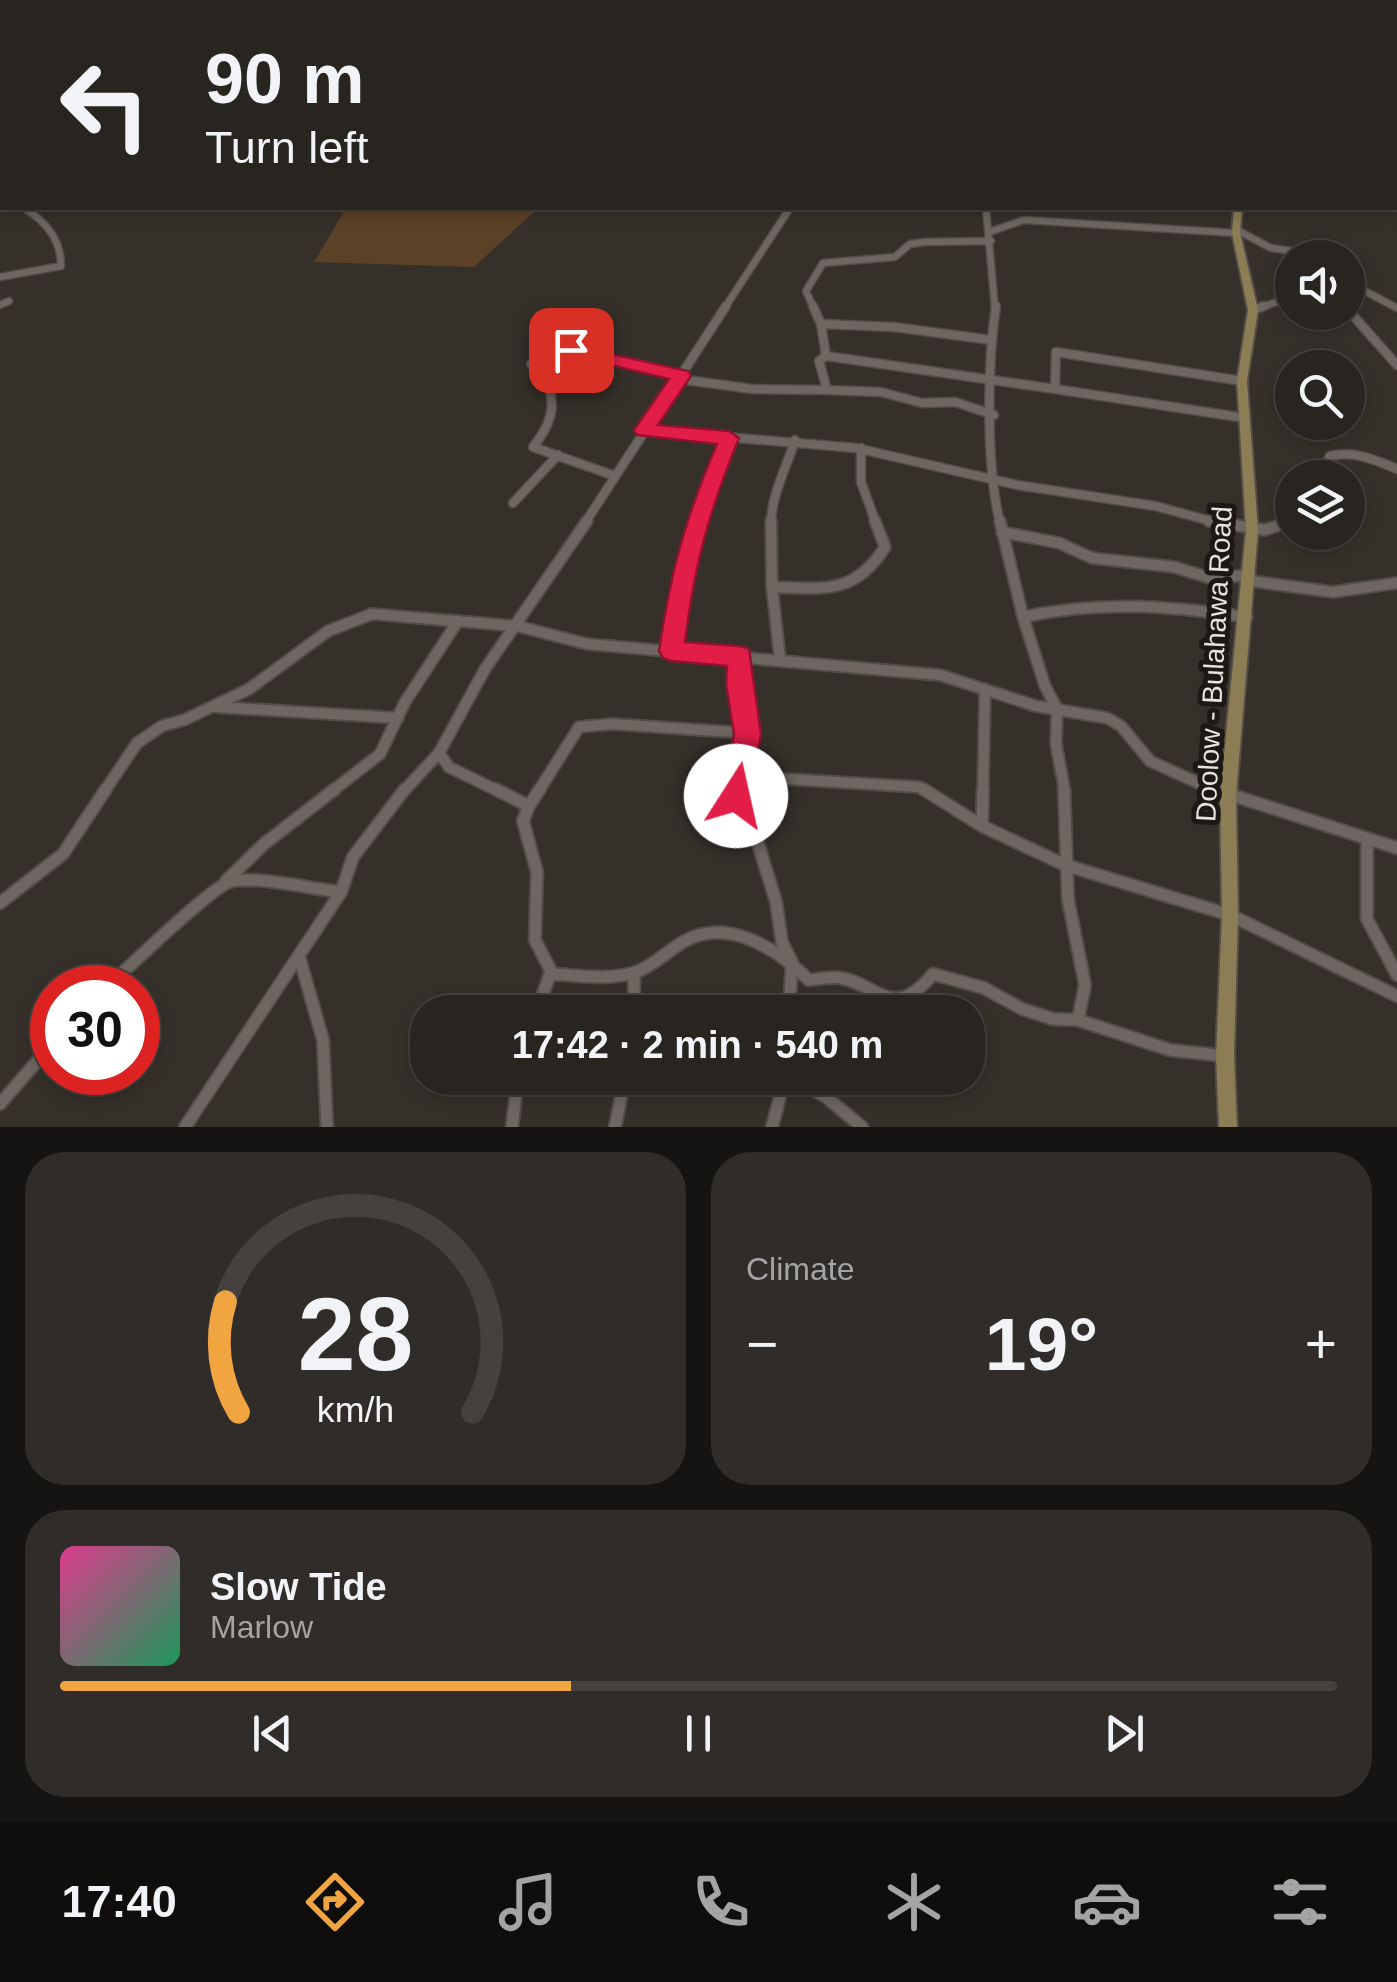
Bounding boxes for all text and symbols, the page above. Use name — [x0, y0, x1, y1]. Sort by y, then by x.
icon: left — [40, 40, 170, 170]
text: 90 m — [205, 40, 365, 118]
text: Turn left — [205, 122, 368, 173]
map controls — [1275, 240, 1365, 550]
button: sound — [1275, 240, 1365, 330]
pin — [529, 308, 614, 393]
icon: arrive — [544, 323, 599, 378]
button: search — [1275, 350, 1365, 440]
button: layers — [1275, 460, 1365, 550]
street label: Doolow - Bulahawa Road — [1190, 505, 1238, 823]
position arrow — [684, 744, 788, 848]
speed limit sign: 30 — [30, 965, 160, 1095]
text: 17:42 · 2 min · 540 m — [512, 1024, 883, 1066]
text: Climate — [746, 1251, 854, 1287]
text: 28 — [298, 1276, 413, 1392]
text: 19° — [985, 1302, 1098, 1386]
text: − — [746, 1313, 778, 1375]
text: + — [1305, 1313, 1337, 1375]
text: km/h — [317, 1390, 394, 1430]
text: Slow Tide — [210, 1566, 387, 1608]
text: Marlow — [210, 1609, 313, 1645]
icon: previous — [245, 1706, 300, 1761]
icon: pause — [671, 1706, 726, 1761]
icon: next — [1097, 1706, 1152, 1761]
icon: directions — [300, 1867, 370, 1937]
icon: music — [493, 1867, 563, 1937]
icon: phone — [686, 1867, 756, 1937]
icon: climate — [879, 1867, 949, 1937]
icon: car — [1072, 1867, 1142, 1937]
icon: filters — [1265, 1867, 1335, 1937]
text: 17:40 — [62, 1876, 177, 1927]

